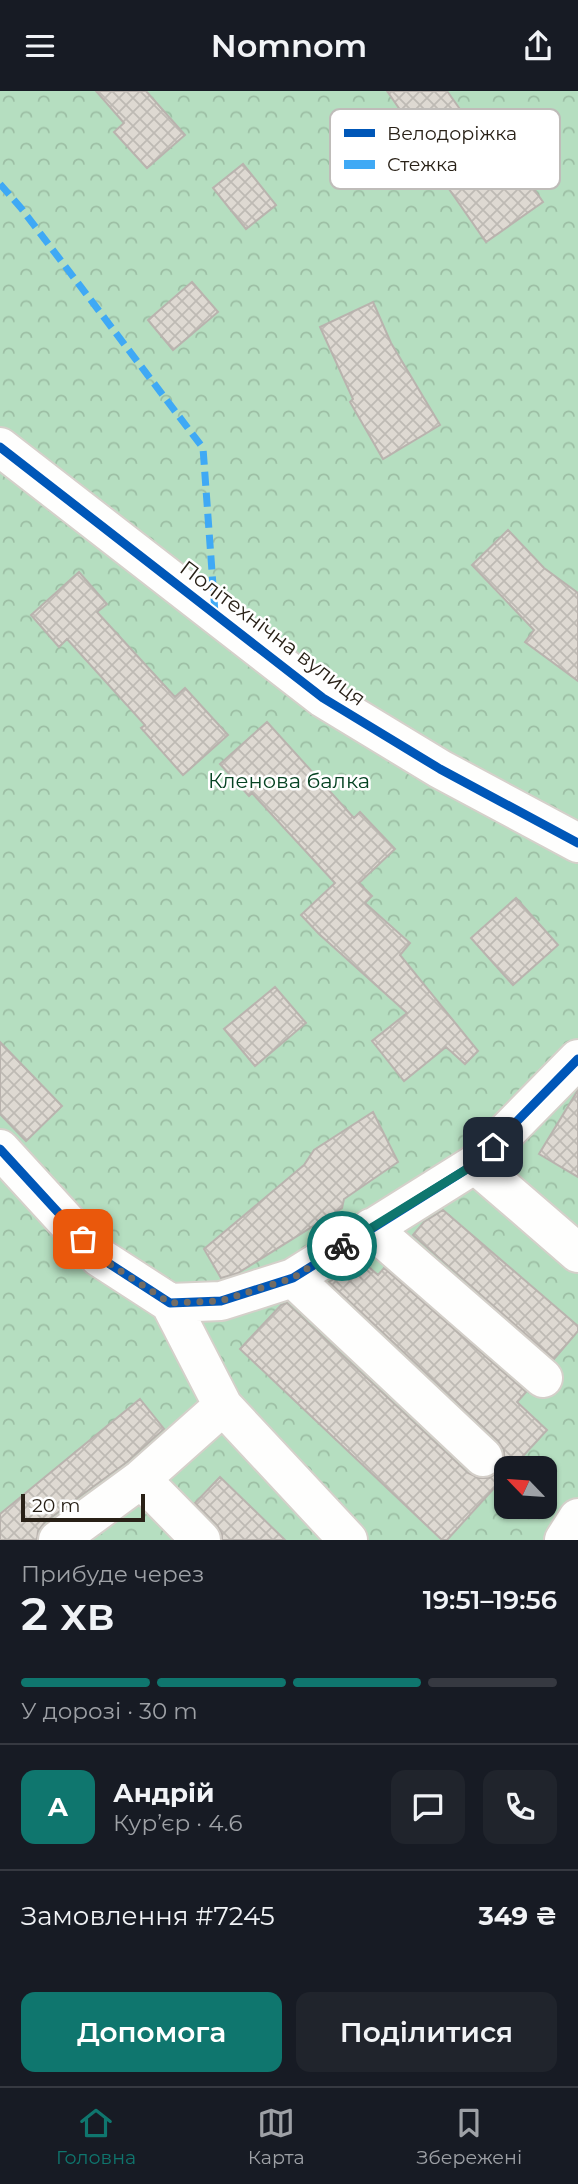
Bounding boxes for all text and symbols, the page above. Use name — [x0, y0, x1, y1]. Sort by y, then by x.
text: Nomnom — [211, 26, 367, 65]
icon: menu — [21, 27, 59, 65]
icon: share — [519, 27, 557, 65]
legend — [330, 109, 560, 189]
text: Велодоріжка — [387, 122, 517, 145]
text: Стежка — [387, 153, 458, 176]
street label: Політехнічна вулиця — [175, 555, 371, 711]
park label: Кленова балка — [208, 768, 370, 793]
pin — [463, 1117, 523, 1177]
icon: home — [474, 1128, 512, 1166]
pin — [53, 1209, 113, 1269]
courier — [307, 1211, 377, 1281]
icon: bag — [64, 1220, 102, 1258]
icon: bike — [323, 1227, 361, 1265]
north arrow — [494, 1456, 556, 1519]
map controls — [494, 1456, 557, 1519]
scale bar — [21, 1491, 145, 1523]
text: 20 m — [32, 1494, 80, 1517]
text: Прибуде через — [21, 1560, 204, 1588]
text: 19:51–19:56 — [423, 1584, 557, 1616]
text: 2 хв — [21, 1585, 115, 1642]
text: У дорозі · 30 m — [21, 1697, 198, 1725]
button: chat — [391, 1770, 465, 1844]
button: phone — [483, 1770, 557, 1844]
text: Андрій — [113, 1777, 214, 1809]
text: А — [48, 1791, 68, 1823]
text: Кур’єр · 4.6 — [113, 1809, 242, 1837]
text: Замовлення #7245 — [21, 1900, 275, 1932]
text: 349 ₴ — [478, 1900, 557, 1932]
button: Допомога — [21, 1992, 282, 2072]
button: Поділитися — [296, 1992, 557, 2072]
tab: Головна — [56, 2104, 136, 2169]
tab: Карта — [248, 2104, 305, 2169]
tab: Збережені — [416, 2104, 522, 2169]

